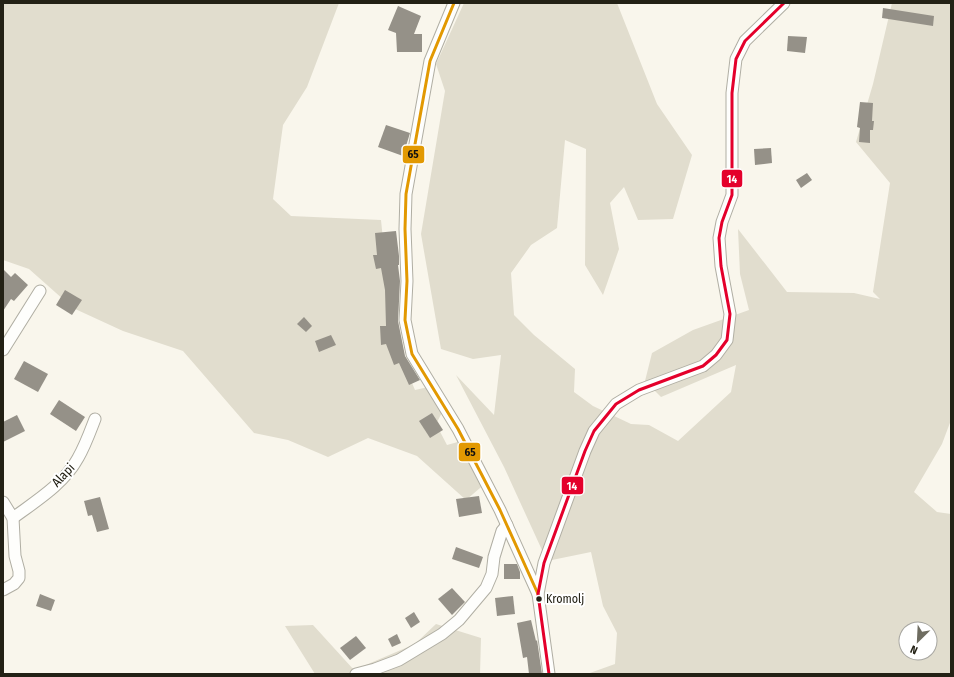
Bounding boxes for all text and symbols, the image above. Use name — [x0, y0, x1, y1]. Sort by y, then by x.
line badge: 65 — [402, 145, 425, 164]
text: 65 — [407, 148, 419, 161]
line badge: 14 — [721, 169, 743, 188]
text: 14 — [727, 173, 737, 186]
line badge: 65 — [458, 442, 481, 462]
text: 65 — [464, 446, 476, 459]
street label: Alapi — [48, 460, 78, 490]
line badge: 14 — [561, 476, 584, 495]
text: 14 — [567, 480, 577, 493]
place label: Kromolj — [546, 592, 584, 606]
marker: Kromolj — [534, 594, 544, 604]
north arrow — [898, 621, 938, 661]
text: N — [908, 642, 920, 657]

